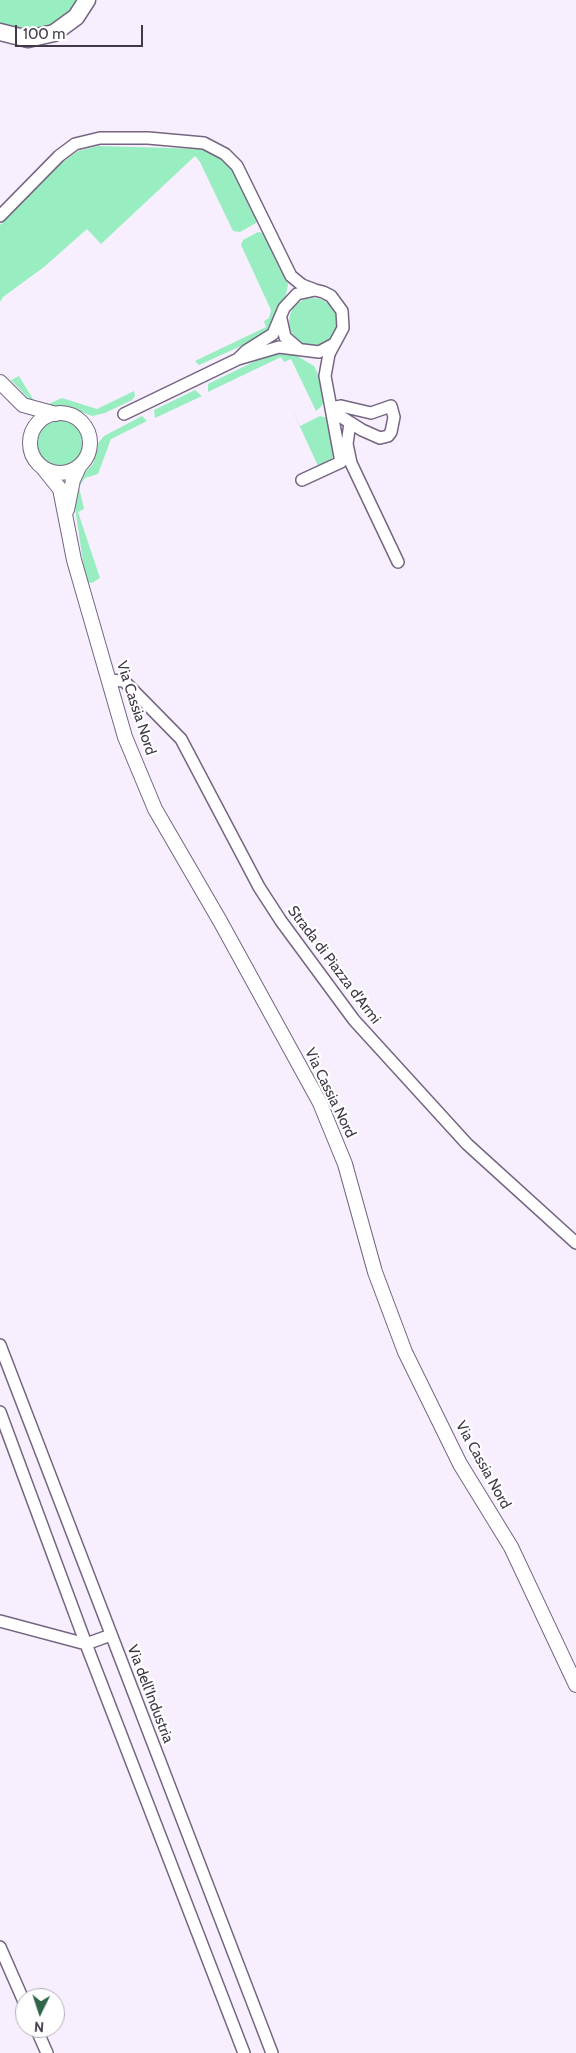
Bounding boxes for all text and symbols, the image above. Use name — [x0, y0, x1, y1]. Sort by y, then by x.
scale bar — [18, 15, 145, 47]
text: 100 m — [23, 25, 65, 43]
street label: Via Cassia Nord — [112, 659, 160, 757]
street label: Strada di Piazza d'Armi — [284, 902, 384, 1028]
street label: Via Cassia Nord — [301, 1045, 359, 1141]
street label: Via Cassia Nord — [451, 1418, 515, 1512]
street label: Via dell'Industria — [123, 1642, 177, 1746]
north arrow — [15, 1988, 65, 2038]
text: N — [33, 2018, 45, 2036]

